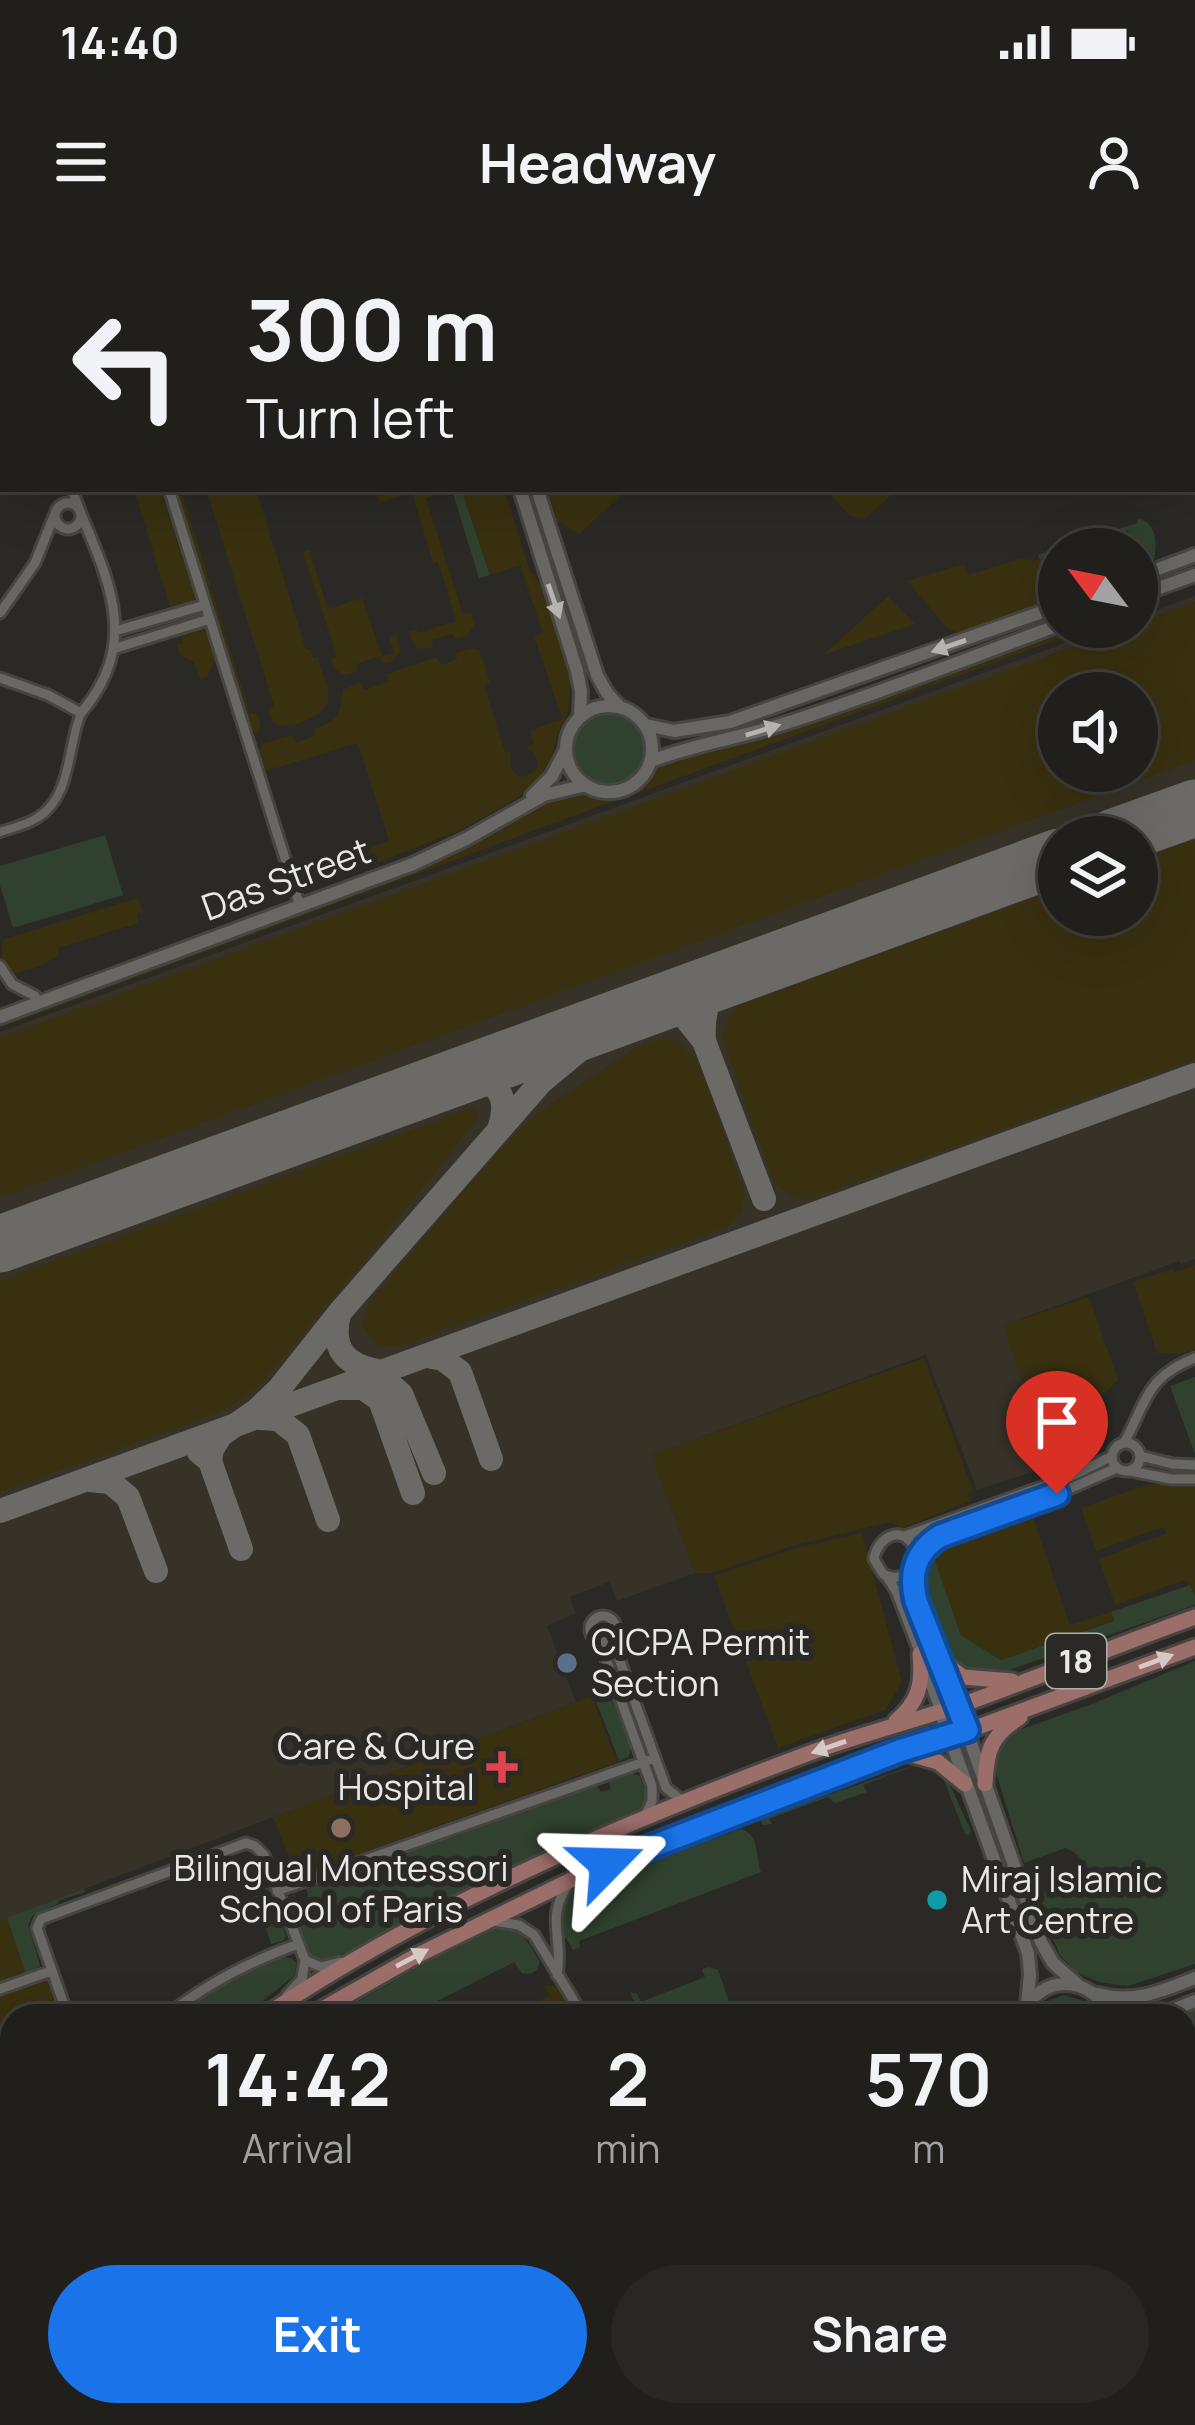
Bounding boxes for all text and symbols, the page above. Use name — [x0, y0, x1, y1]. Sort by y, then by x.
text: 14:40 — [60, 11, 180, 73]
text: Headway — [479, 125, 716, 199]
icon: menu — [48, 129, 114, 195]
icon: person — [1081, 129, 1147, 195]
text: 300 m — [246, 271, 498, 386]
icon: left — [48, 288, 204, 444]
text: Turn left — [246, 380, 455, 454]
north arrow — [1038, 528, 1158, 648]
map controls — [1038, 528, 1158, 936]
one-way arrow — [546, 583, 564, 619]
one-way arrow — [931, 638, 967, 656]
button: sound — [1038, 672, 1158, 792]
one-way arrow — [745, 720, 782, 738]
button: layers — [1038, 816, 1158, 936]
street label: Das Street — [195, 825, 377, 932]
pin — [1006, 1371, 1108, 1494]
icon: arrive — [1024, 1389, 1090, 1455]
place label: CICPA Permit Section — [591, 1617, 810, 1707]
road number: 18 — [1046, 1634, 1106, 1688]
marker: CICPA Permit Section — [554, 1650, 580, 1676]
one-way arrow — [1138, 1651, 1174, 1670]
place label: Care & Cure Hospital — [277, 1721, 475, 1811]
one-way arrow — [811, 1739, 847, 1757]
marker: Care & Cure Hospital — [486, 1751, 518, 1783]
position arrow — [544, 1801, 670, 1927]
marker: Bilingual Montessori School of Paris — [328, 1815, 354, 1841]
place label: Bilingual Montessori School of Paris — [173, 1843, 509, 1933]
place label: Miraj Islamic Art Centre — [961, 1854, 1163, 1944]
marker: Miraj Islamic Art Centre — [924, 1887, 950, 1913]
one-way arrow — [394, 1948, 429, 1969]
text: 14:42 — [204, 2029, 391, 2128]
text: 2 — [606, 2029, 649, 2128]
text: 570 — [865, 2029, 993, 2128]
text: Arrival — [242, 2121, 353, 2175]
text: min — [595, 2121, 661, 2175]
text: m — [912, 2121, 945, 2175]
button: Exit — [48, 2265, 587, 2403]
button: Share — [611, 2265, 1149, 2403]

